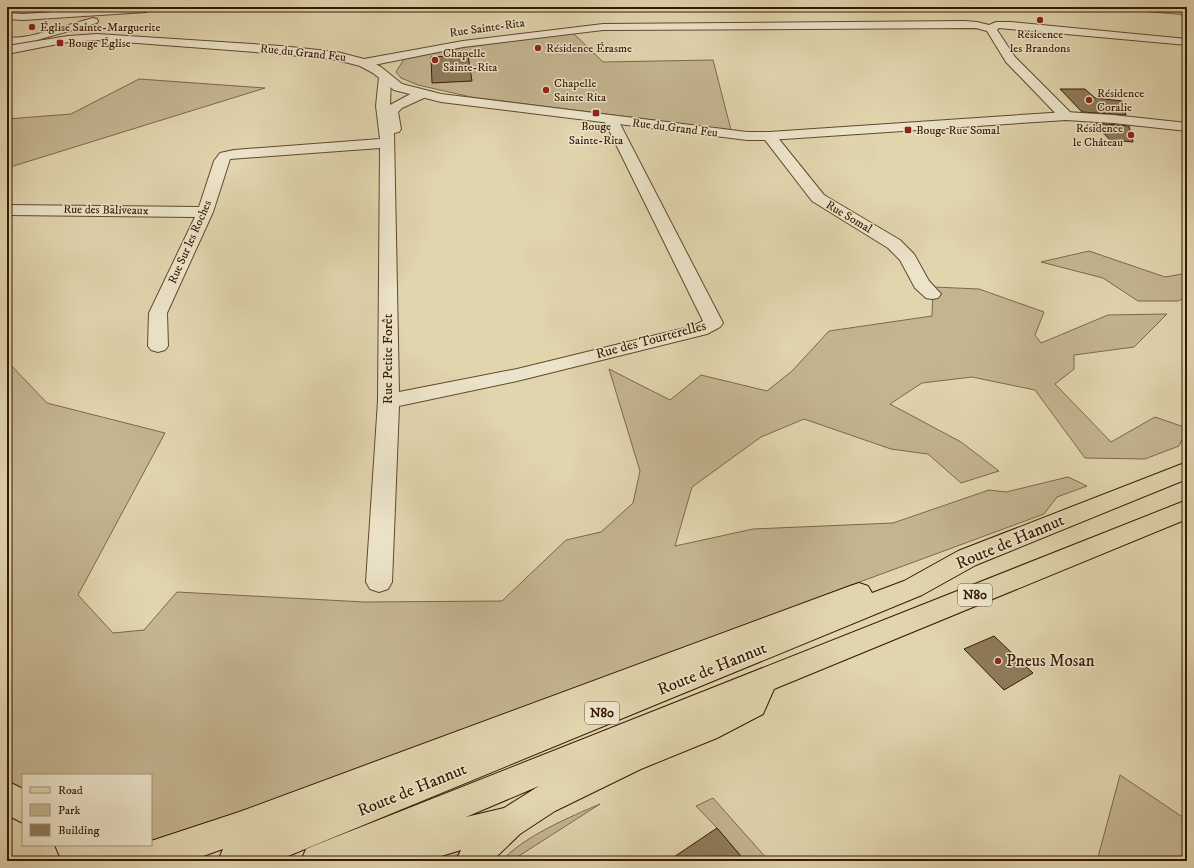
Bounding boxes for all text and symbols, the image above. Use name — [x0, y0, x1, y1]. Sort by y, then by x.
street label: Rue Sainte-Rita — [448, 15, 526, 41]
marker: Résicence les Brandons — [1035, 15, 1045, 25]
place label: Église Sainte-Marguerite — [40, 20, 160, 35]
marker: Église Sainte-Marguerite — [27, 22, 37, 32]
place label: Résicence les Brandons — [1010, 27, 1070, 56]
place label: Bouge Église — [68, 36, 131, 51]
marker: Bouge Église — [55, 38, 65, 48]
street label: Rue du Grand Feu — [259, 41, 347, 65]
place label: Résidence Érasme — [546, 41, 632, 56]
marker: Résidence Érasme — [533, 43, 543, 53]
place label: Chapelle Sainte-Rita — [443, 46, 498, 75]
marker: Chapelle Sainte-Rita — [430, 55, 440, 65]
place label: Chapelle Sainte Rita — [554, 76, 607, 105]
marker: Chapelle Sainte Rita — [541, 85, 551, 95]
place label: Résidence Coralie — [1097, 86, 1144, 115]
marker: Résidence Coralie — [1084, 95, 1094, 105]
marker: Bouge Sainte-Rita — [591, 108, 601, 118]
street label: Rue du Grand Feu — [631, 115, 719, 141]
place label: Bouge Sainte-Rita — [569, 119, 624, 148]
place label: Résidence le Château — [1073, 121, 1123, 150]
place label: Bouge Rue Somal — [916, 123, 1000, 138]
marker: Bouge Rue Somal — [903, 125, 913, 135]
marker: Résidence le Château — [1126, 130, 1136, 140]
street label: Rue Somal — [823, 197, 875, 237]
street label: Rue Sur les Roches — [165, 198, 215, 286]
street label: Rue des Baliveaux — [63, 202, 149, 218]
street label: Rue Petite Forêt — [379, 313, 397, 404]
street label: Rue des Tourterelles — [594, 317, 708, 363]
street label: Route de Hannut — [952, 509, 1068, 575]
road number: N80 — [958, 584, 992, 606]
street label: Route de Hannut — [654, 637, 770, 701]
place label: Pneus Mosan — [1006, 650, 1095, 672]
marker: Pneus Mosan — [993, 656, 1003, 666]
road number: N80 — [585, 702, 619, 724]
street label: Route de Hannut — [354, 758, 470, 822]
legend — [22, 774, 152, 846]
text: Road — [58, 783, 83, 798]
text: Park — [58, 803, 80, 818]
text: Building — [58, 823, 99, 838]

